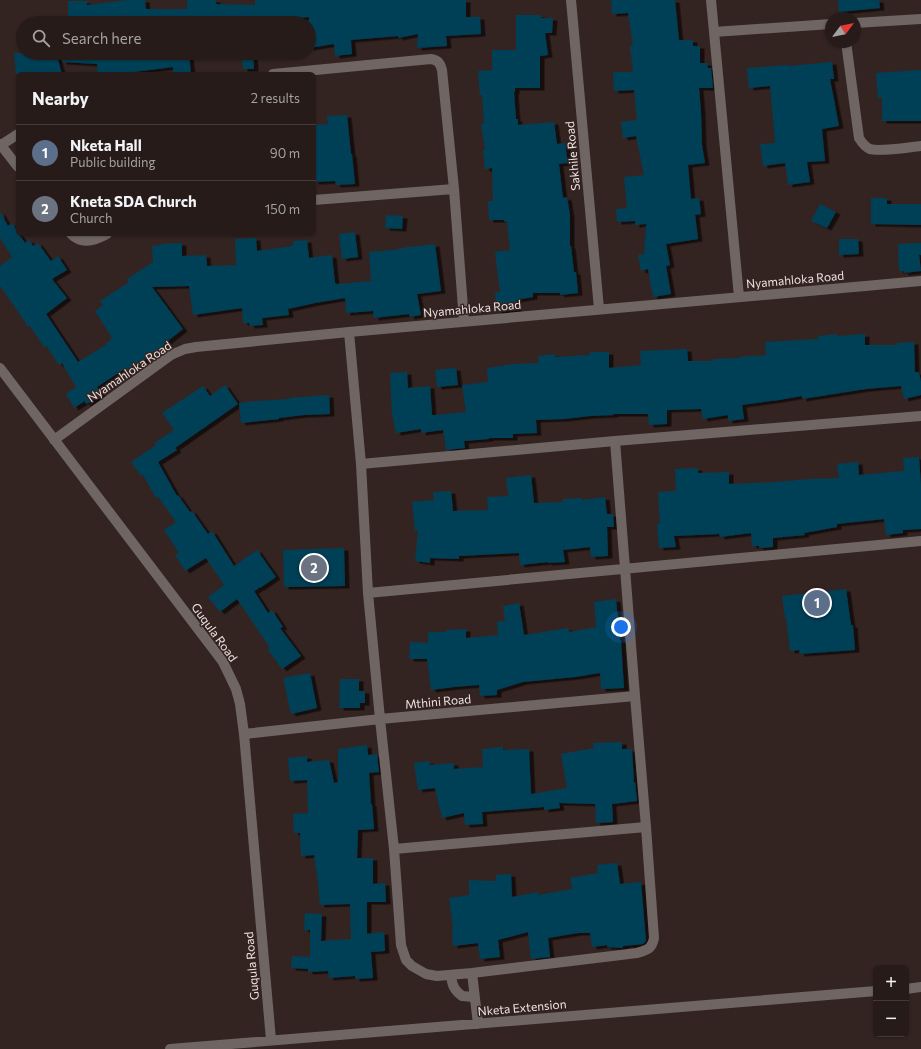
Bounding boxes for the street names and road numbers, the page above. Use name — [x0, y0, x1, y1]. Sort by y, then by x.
street label: Sakhile Road — [562, 121, 582, 191]
street label: Nyamahloka Road — [745, 268, 845, 290]
street label: Nyamahloka Road — [422, 297, 522, 319]
street label: Nyamahloka Road — [84, 338, 174, 404]
street label: Guqula Road — [189, 600, 241, 664]
street label: Mthini Road — [404, 691, 472, 711]
street label: Guqula Road — [241, 931, 261, 1001]
street label: Nketa Extension — [477, 996, 567, 1018]

